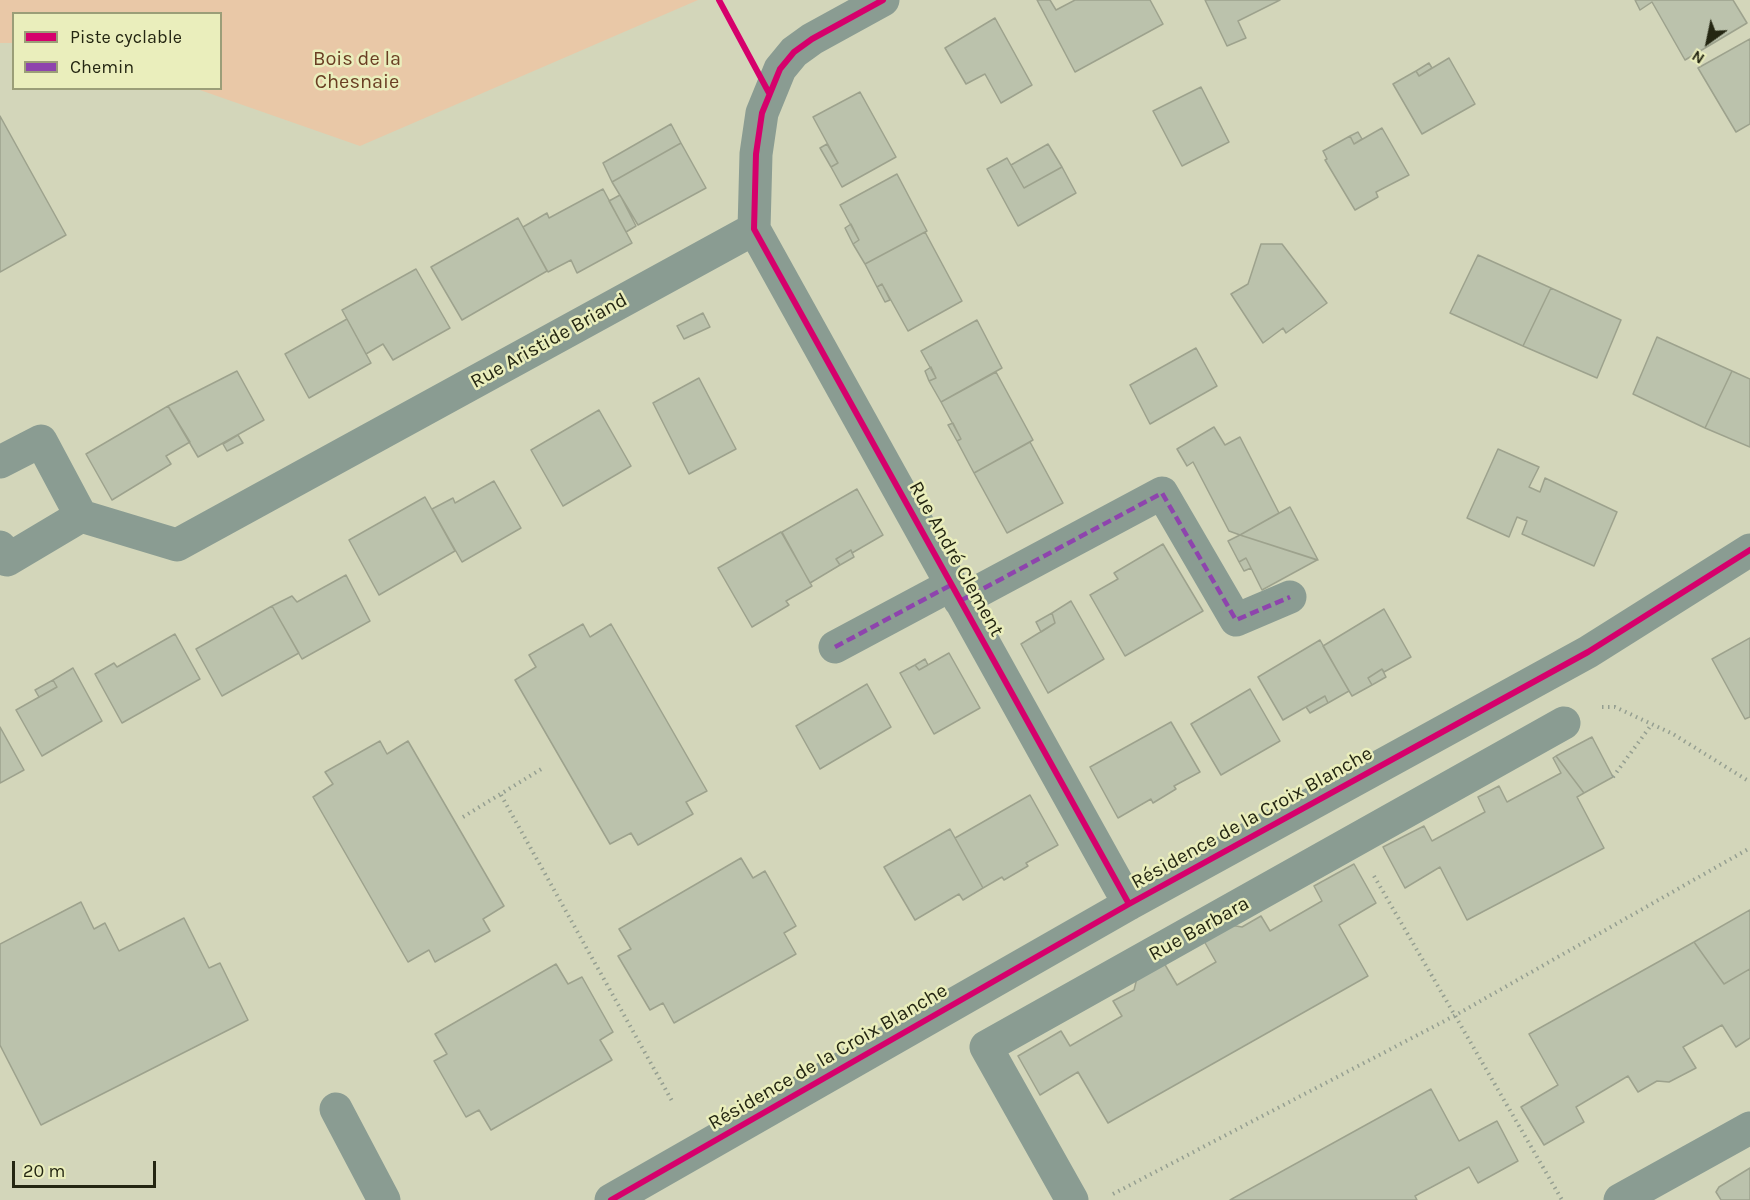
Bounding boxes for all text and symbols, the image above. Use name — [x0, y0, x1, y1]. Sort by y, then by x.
legend — [12, 12, 222, 90]
north arrow — [1678, 12, 1738, 72]
text: Piste cyclable — [70, 26, 182, 48]
text: N — [1688, 46, 1708, 69]
park label: Bois de la Chesnaie — [313, 47, 401, 94]
text: Chemin — [70, 56, 134, 78]
street label: Rue Aristide Briand — [466, 288, 632, 394]
street label: Rue André Clement — [903, 477, 1009, 641]
street label: Résidence de la Croix Blanche — [1127, 742, 1377, 894]
street label: Rue Barbara — [1145, 892, 1253, 966]
street label: Résidence de la Croix Blanche — [704, 979, 952, 1135]
scale bar — [15, 1149, 159, 1187]
text: 20 m — [23, 1160, 65, 1182]

